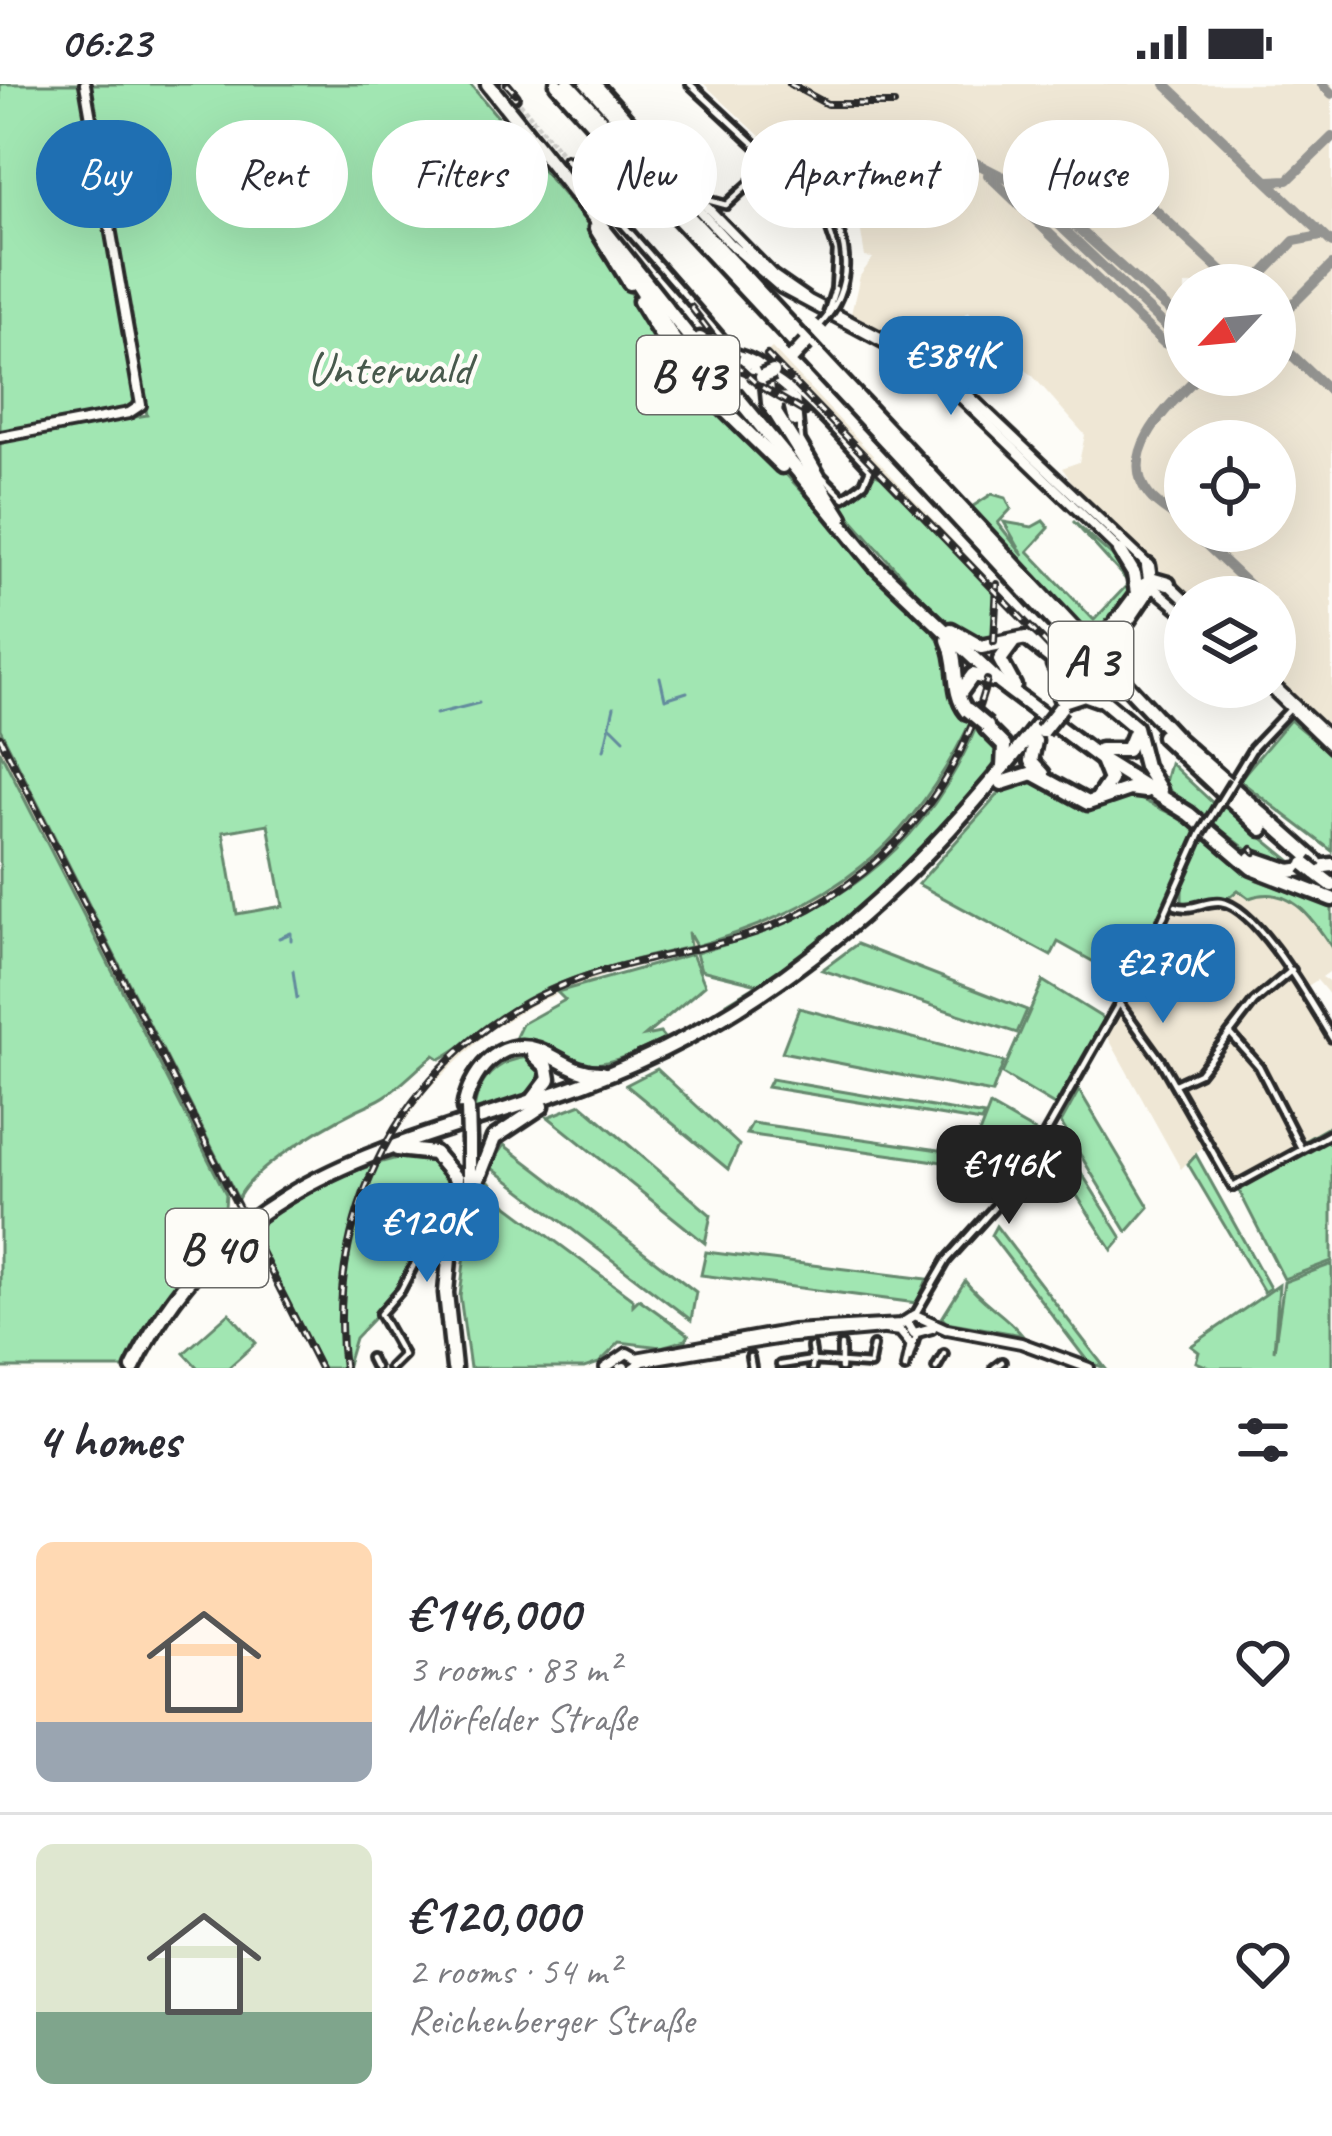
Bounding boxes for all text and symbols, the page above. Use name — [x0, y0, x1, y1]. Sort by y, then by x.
text: 06:23 — [60, 14, 151, 71]
chip: Buy — [36, 120, 172, 228]
chip: Rent — [196, 120, 348, 228]
chip: Filters — [372, 120, 548, 228]
chip: New — [572, 120, 717, 228]
chip: Apartment — [741, 120, 979, 228]
chip: House — [1003, 120, 1169, 228]
north arrow — [1164, 264, 1296, 396]
map controls — [1164, 264, 1296, 708]
pin: €384K — [867, 316, 1035, 418]
text: €384K — [906, 330, 996, 379]
road number: B 43 — [637, 336, 739, 414]
park label: Unterwald — [307, 338, 477, 398]
button: locate — [1164, 420, 1296, 552]
button: layers — [1164, 576, 1296, 708]
road number: A 3 — [1049, 622, 1133, 700]
pin: €270K — [1079, 924, 1247, 1026]
text: €270K — [1118, 938, 1208, 987]
pin: €146K — [925, 1125, 1093, 1227]
text: €146K — [964, 1139, 1054, 1188]
pin: €120K — [343, 1183, 511, 1285]
text: €120K — [382, 1197, 472, 1246]
road number: B 40 — [166, 1209, 268, 1287]
icon: filters — [1230, 1407, 1296, 1473]
text: 4 homes — [36, 1408, 180, 1472]
text: €146,000 — [408, 1581, 580, 1645]
icon: home — [132, 1590, 276, 1734]
icon: heart — [1230, 1629, 1296, 1695]
text: 3 rooms · 83 m² — [408, 1645, 619, 1694]
text: Mörfelder Straße — [408, 1694, 636, 1743]
text: €120,000 — [408, 1883, 579, 1947]
icon: home — [132, 1892, 276, 2036]
icon: heart — [1230, 1931, 1296, 1997]
text: 2 rooms · 54 m² — [408, 1947, 619, 1996]
text: Reichenberger Straße — [408, 1996, 694, 2045]

